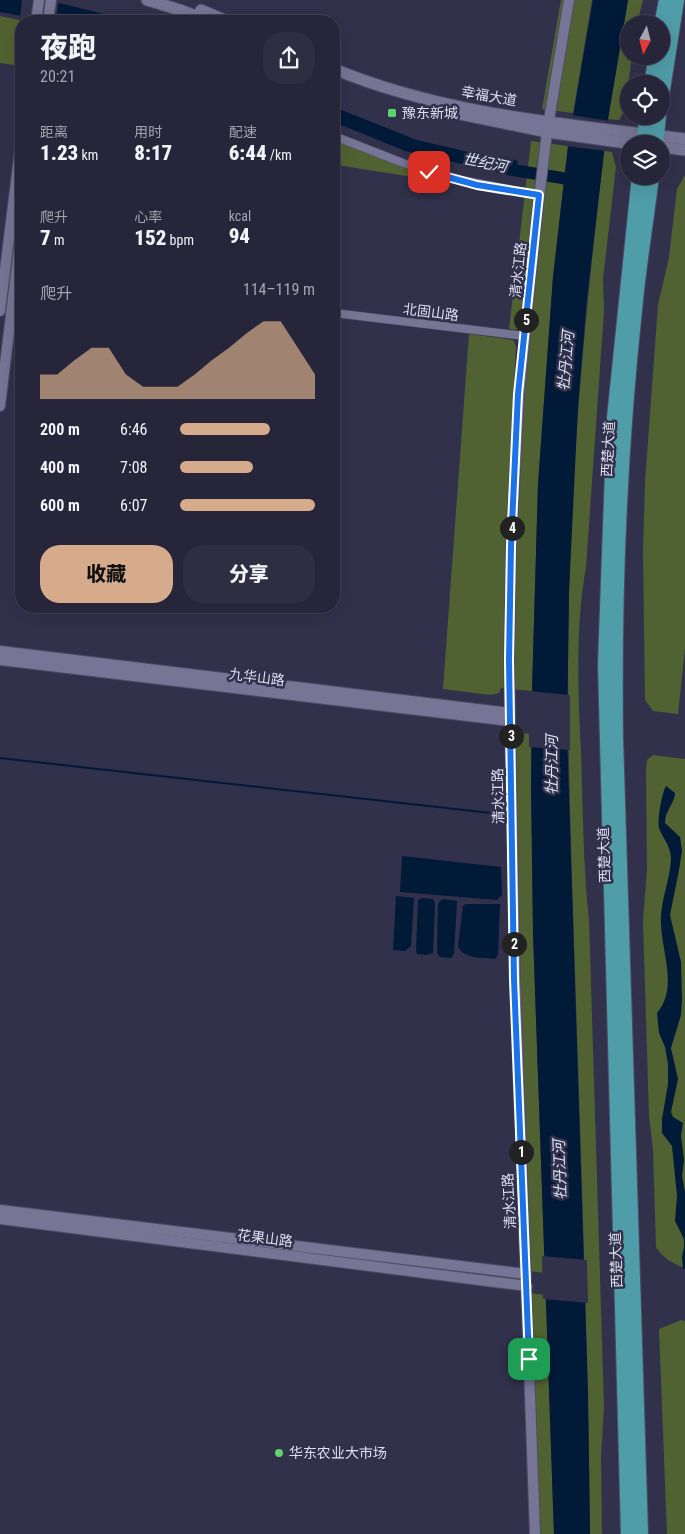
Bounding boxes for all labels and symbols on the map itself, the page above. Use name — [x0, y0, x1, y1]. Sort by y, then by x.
north arrow — [620, 15, 670, 65]
street label: 幸福大道 — [460, 83, 518, 109]
place label: 豫东新城 — [402, 105, 458, 121]
marker: 豫东新城 — [386, 107, 398, 119]
water label: 世纪河 — [461, 150, 512, 177]
pin — [408, 151, 450, 193]
street label: 清水江路 — [507, 241, 529, 299]
street label: 北固山路 — [402, 301, 460, 323]
pin: 5 — [514, 308, 538, 332]
water label: 牡丹江河 — [554, 327, 578, 392]
street label: 西楚大道 — [599, 421, 617, 477]
pin: 4 — [500, 516, 524, 540]
street label: 九华山路 — [228, 666, 286, 688]
pin: 3 — [498, 724, 524, 748]
water label: 牡丹江河 — [543, 732, 561, 795]
street label: 清水江路 — [490, 768, 506, 824]
street label: 西楚大道 — [595, 827, 613, 883]
pin: 2 — [502, 932, 526, 956]
water label: 牡丹江河 — [550, 1137, 570, 1200]
pin: 1 — [508, 1140, 534, 1164]
street label: 清水江路 — [500, 1173, 518, 1229]
street label: 花果山路 — [236, 1227, 294, 1249]
street label: 西楚大道 — [607, 1232, 625, 1288]
pin — [508, 1338, 550, 1380]
place label: 华东农业大市场 — [289, 1445, 387, 1461]
marker: 华东农业大市场 — [273, 1447, 285, 1459]

